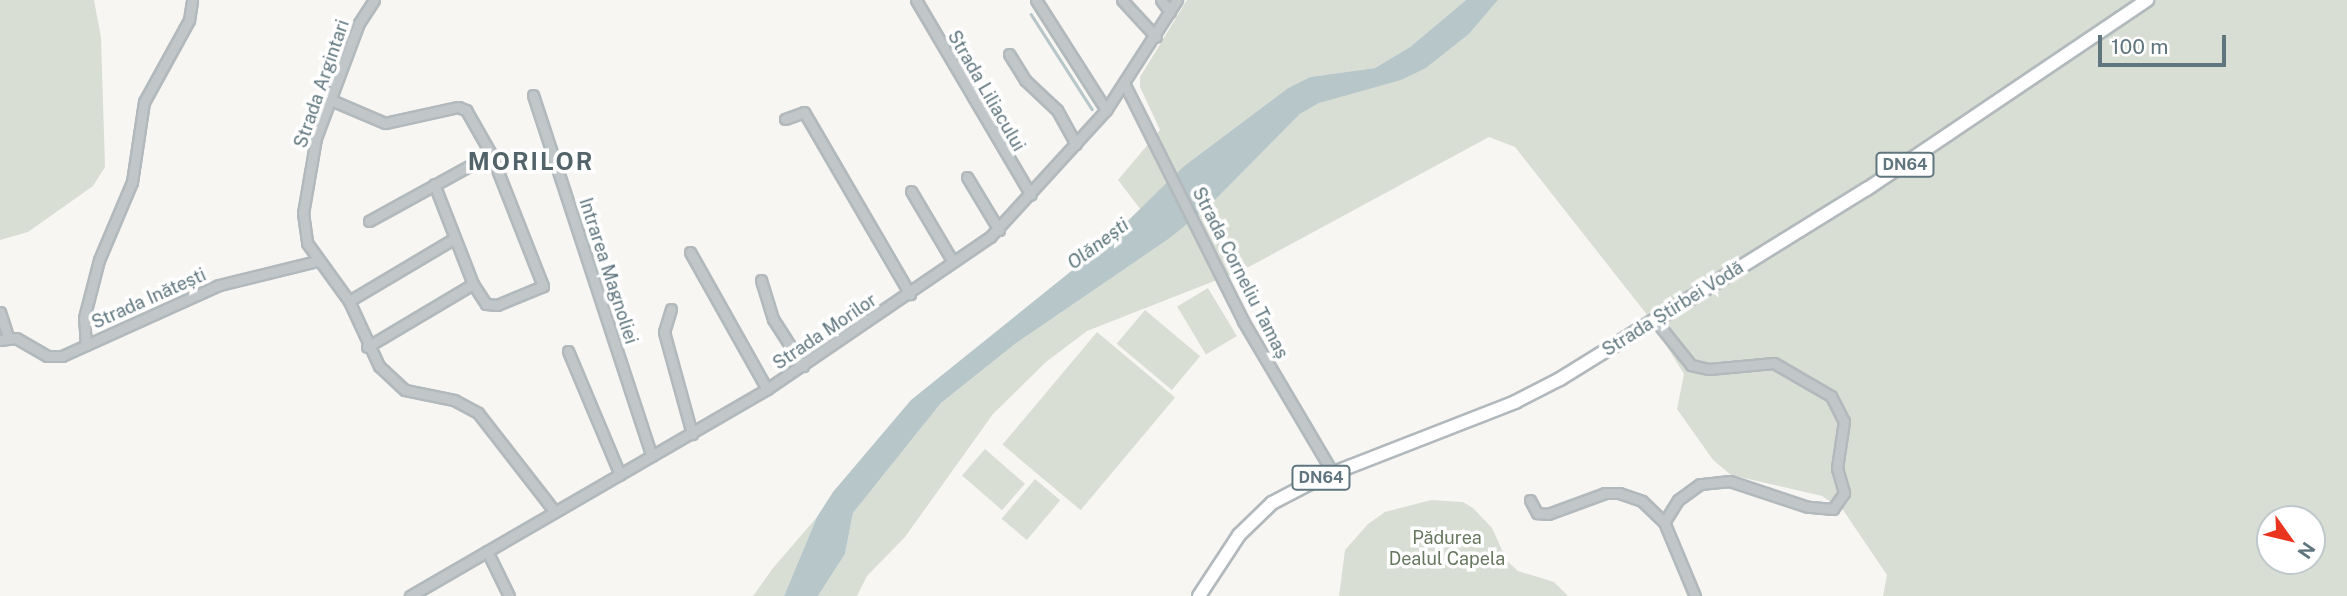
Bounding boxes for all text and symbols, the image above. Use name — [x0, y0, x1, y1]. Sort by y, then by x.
street label: Strada Argintari — [290, 17, 354, 151]
scale bar — [2102, 21, 2230, 65]
street label: Strada Liliacului — [943, 27, 1029, 155]
text: 100 m — [2111, 34, 2168, 59]
district label: MORILOR — [469, 148, 593, 176]
road number: DN64 — [1875, 153, 1935, 178]
street label: Strada Corneliu Tamaș — [1187, 184, 1293, 362]
street label: Intrarea Magnoliei — [574, 195, 642, 347]
water label: Olănești — [1063, 214, 1133, 274]
street label: Strada Știrbei Vodă — [1598, 257, 1748, 361]
street label: Strada Inătești — [89, 264, 209, 334]
street label: Strada Morilor — [769, 289, 881, 375]
road number: DN64 — [1291, 466, 1351, 491]
north arrow — [2256, 505, 2326, 575]
park label: Pădurea Dealul Capela — [1389, 528, 1505, 570]
text: N — [2293, 538, 2320, 563]

